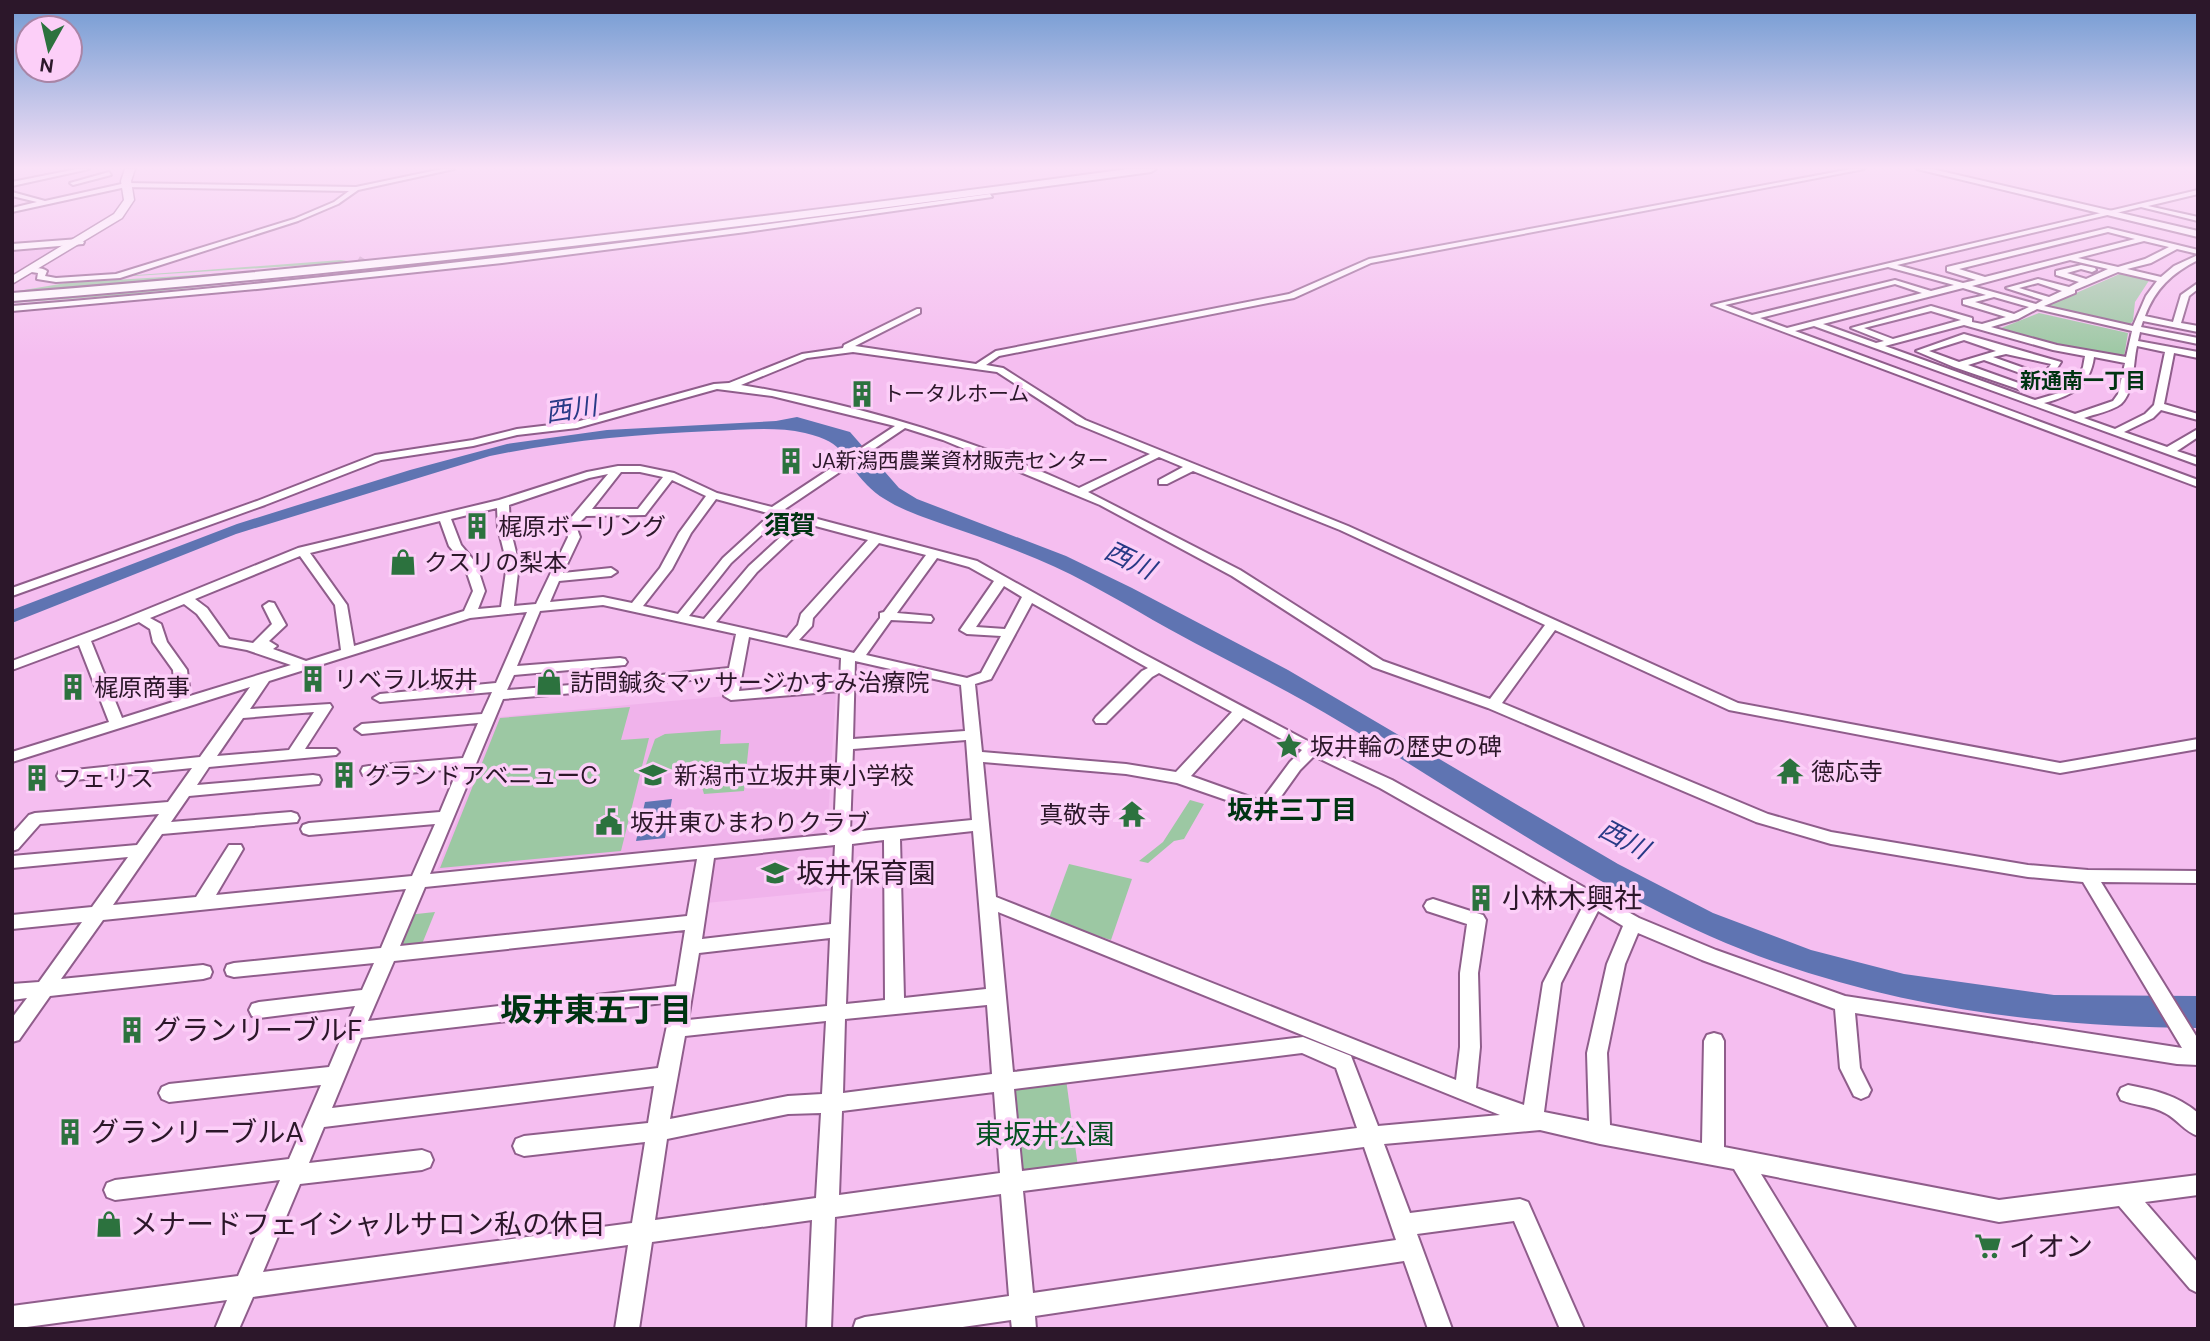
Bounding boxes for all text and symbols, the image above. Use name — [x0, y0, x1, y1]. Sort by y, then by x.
north arrow — [14, 14, 84, 84]
text: N — [38, 52, 55, 79]
district label: 新通南一丁目 — [2020, 367, 2146, 395]
building icon: トータルホーム — [847, 379, 877, 409]
place label: トータルホーム — [883, 380, 1029, 408]
water label: 西川 — [543, 388, 602, 430]
building icon: JA新潟西農業資材販売センター — [776, 446, 806, 476]
place label: JA新潟西農業資材販売センター — [812, 447, 1109, 475]
district label: 須賀 — [764, 508, 816, 542]
building icon: 梶原ボーリング — [462, 511, 492, 541]
place label: 梶原ボーリング — [498, 511, 666, 542]
water label: 西川 — [1099, 533, 1164, 588]
shop icon: クスリの梨本 — [388, 547, 418, 577]
place label: クスリの梨本 — [424, 547, 567, 578]
building icon: リベラル坂井 — [298, 664, 328, 694]
place label: リベラル坂井 — [334, 664, 478, 695]
shop icon: 訪問鍼灸マッサージかすみ治療院 — [534, 667, 564, 697]
place label: 訪問鍼灸マッサージかすみ治療院 — [570, 667, 930, 698]
building icon: 梶原商事 — [58, 672, 88, 702]
place label: 梶原商事 — [94, 672, 190, 703]
place icon: 坂井輪の歴史の碑 — [1274, 731, 1304, 761]
place label: 坂井輪の歴史の碑 — [1310, 731, 1502, 762]
temple icon: 徳応寺 — [1775, 756, 1805, 786]
place label: 徳応寺 — [1811, 756, 1883, 787]
building icon: グランドアベニューC — [329, 760, 359, 790]
place label: グランドアベニューC — [365, 760, 598, 791]
school or university icon: 新潟市立坂井東小学校 — [638, 760, 668, 790]
place label: 新潟市立坂井東小学校 — [674, 760, 914, 791]
building icon: フェリス — [22, 763, 52, 793]
place label: フェリス — [58, 763, 154, 794]
district label: 坂井三丁目 — [1227, 793, 1357, 827]
place label: 真敬寺 — [1039, 799, 1111, 830]
temple icon: 真敬寺 — [1117, 799, 1147, 829]
public building icon: 坂井東ひまわりクラブ — [594, 807, 624, 837]
place label: 坂井東ひまわりクラブ — [630, 807, 870, 838]
water label: 西川 — [1593, 812, 1658, 868]
place label: 坂井保育園 — [796, 855, 936, 892]
school or university icon: 坂井保育園 — [760, 858, 790, 888]
place label: 小林木興社 — [1502, 880, 1642, 917]
building icon: 小林木興社 — [1466, 883, 1496, 913]
district label: 坂井東五丁目 — [500, 989, 692, 1031]
place label: グランリーブルF — [153, 1012, 362, 1049]
building icon: グランリーブルF — [117, 1015, 147, 1045]
place label: グランリーブルA — [91, 1114, 304, 1151]
park label: 東坂井公園 — [975, 1116, 1115, 1153]
building icon: グランリーブルA — [55, 1117, 85, 1147]
place label: メナードフェイシャルサロン私の休日 — [130, 1206, 606, 1243]
shop icon: メナードフェイシャルサロン私の休日 — [94, 1209, 124, 1239]
place label: イオン — [2009, 1228, 2093, 1265]
supermarket icon: イオン — [1973, 1231, 2003, 1261]

